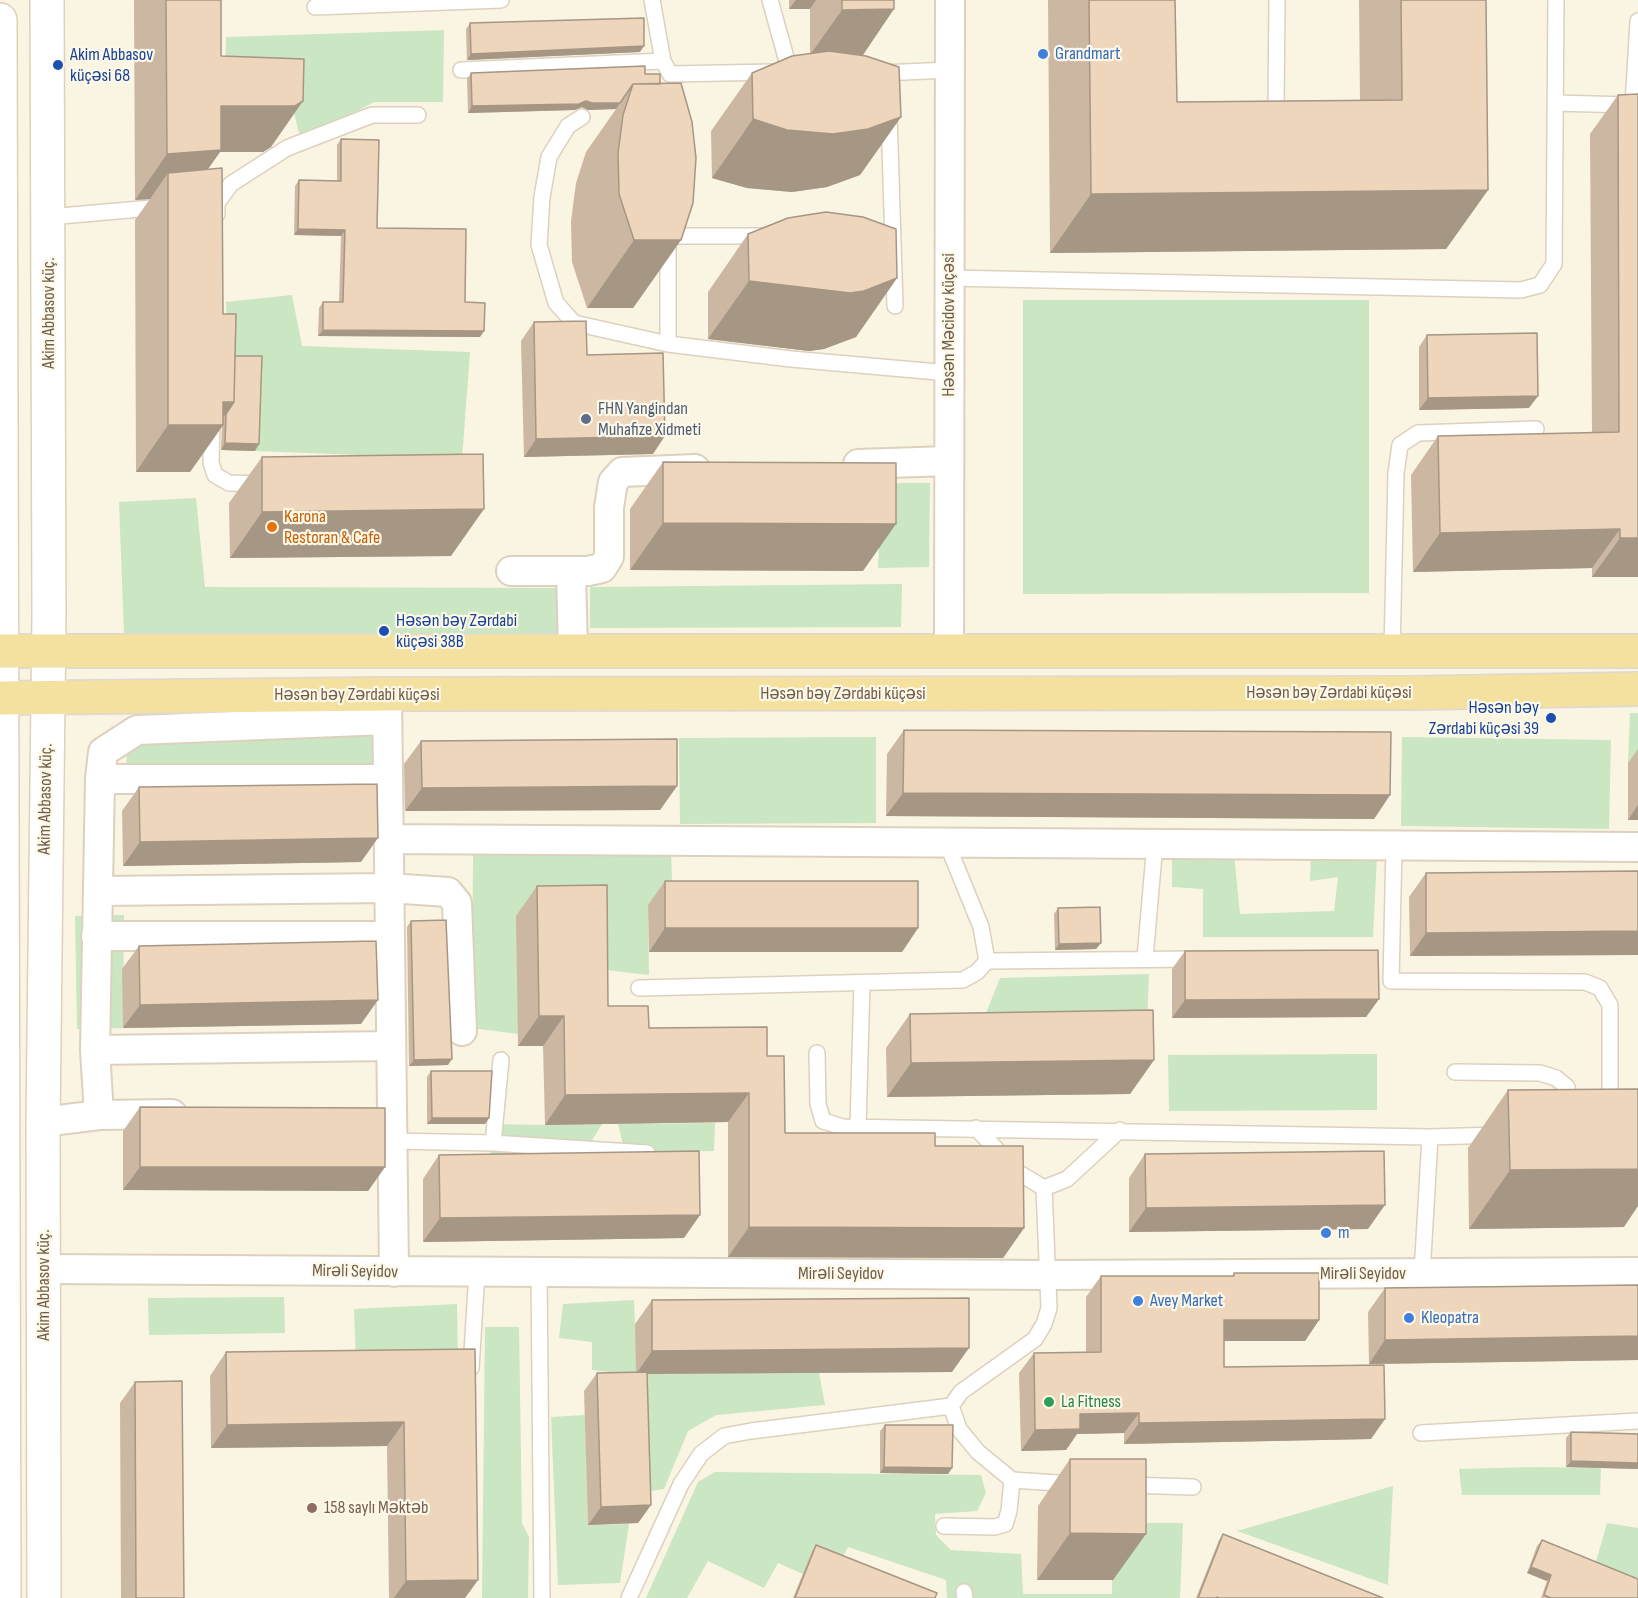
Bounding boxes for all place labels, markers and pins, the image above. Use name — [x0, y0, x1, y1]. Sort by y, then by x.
place label: Grandmart — [1055, 43, 1120, 65]
place label: Akim Abbasov küçəsi 68 — [70, 44, 153, 86]
marker: Grandmart — [1036, 47, 1050, 61]
marker: Akim Abbasov küçəsi 68 — [51, 58, 65, 72]
place label: FHN Yangindan Muhafize Xidmeti — [598, 398, 701, 440]
marker: FHN Yangindan Muhafize Xidmeti — [579, 412, 593, 426]
place label: Karona Restoran & Cafe — [284, 506, 380, 548]
marker: Karona Restoran & Cafe — [265, 520, 279, 534]
place label: Həsən bəy Zərdabi küçəsi 38B — [396, 610, 517, 652]
marker: Həsən bəy Zərdabi küçəsi 38B — [377, 624, 391, 638]
place label: Həsən bəy Zərdabi küçəsi 39 — [1429, 697, 1539, 740]
marker: Həsən bəy Zərdabi küçəsi 39 — [1544, 711, 1558, 725]
place label: m — [1338, 1222, 1350, 1244]
marker: m — [1319, 1226, 1333, 1240]
place label: Avey Market — [1150, 1290, 1223, 1312]
marker: Avey Market — [1131, 1294, 1145, 1308]
place label: Kleopatra — [1421, 1307, 1479, 1329]
marker: Kleopatra — [1402, 1311, 1416, 1325]
place label: La Fitness — [1061, 1391, 1121, 1413]
marker: La Fitness — [1042, 1395, 1056, 1409]
place label: 158 saylı Məktəb — [324, 1497, 429, 1519]
marker: 158 saylı Məktəb — [305, 1501, 319, 1515]

